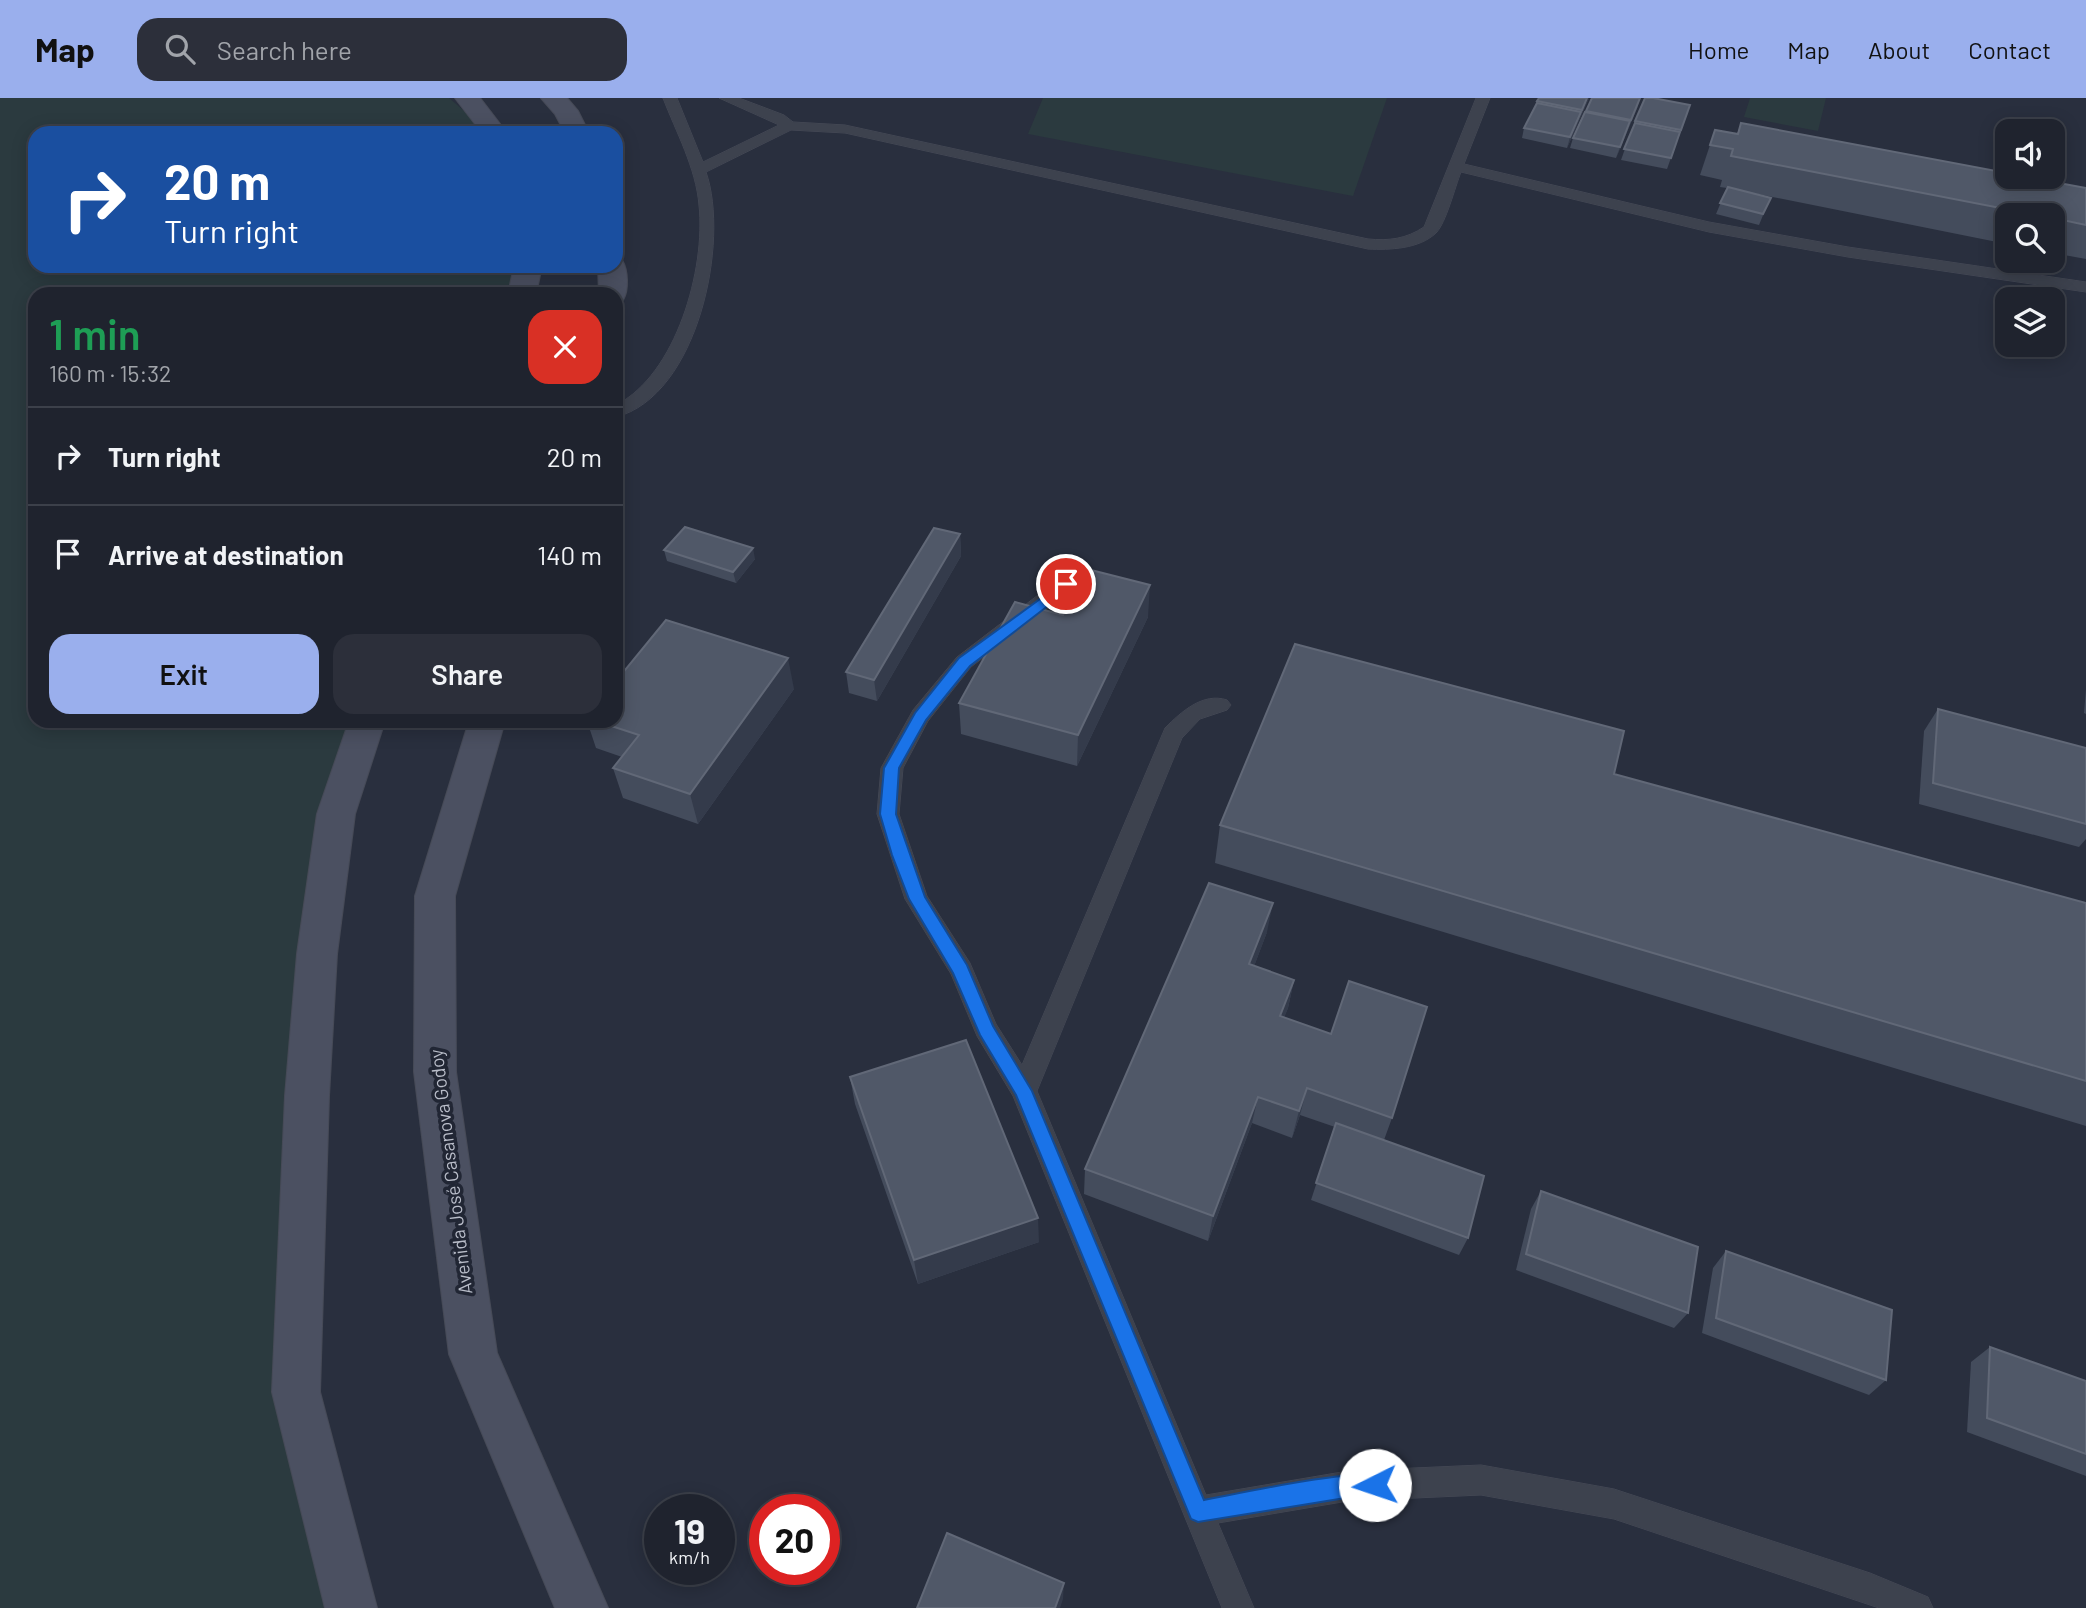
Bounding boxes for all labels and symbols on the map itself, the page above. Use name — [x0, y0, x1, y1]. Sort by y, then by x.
pin — [1036, 554, 1096, 614]
street label: Avenida José Casanova Godoy — [424, 1048, 476, 1296]
position arrow — [1338, 1448, 1412, 1522]
speed limit sign: 20 — [749, 1494, 840, 1585]

